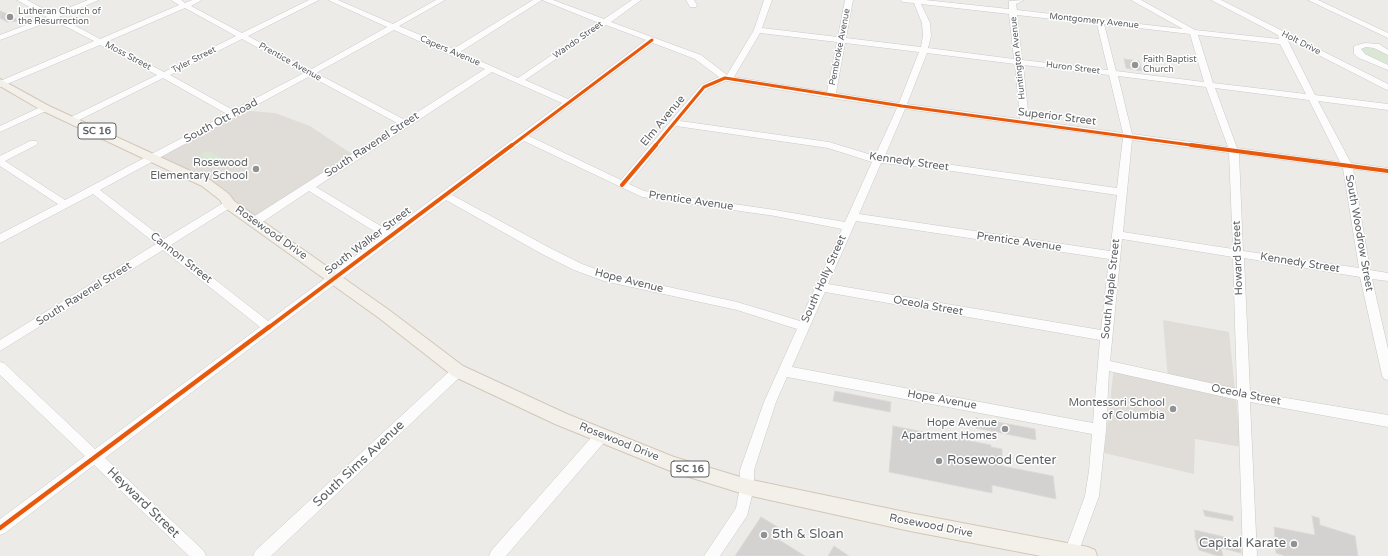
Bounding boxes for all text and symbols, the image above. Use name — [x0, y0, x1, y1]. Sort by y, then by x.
place label: Lutheran Church of the Resurrection — [18, 7, 101, 28]
street label: Pembroke Avenue — [827, 8, 853, 86]
street label: Montgomery Avenue — [1049, 11, 1139, 31]
marker: Lutheran Church of the Resurrection — [5, 12, 15, 22]
street label: Huntington Avenue — [1008, 16, 1028, 100]
street label: Wando Street — [551, 19, 605, 61]
street label: Holt Drive — [1280, 29, 1322, 57]
street label: Capers Avenue — [418, 33, 482, 69]
street label: Moss Street — [103, 39, 153, 73]
street label: Prentice Avenue — [257, 40, 323, 84]
street label: Tyler Street — [170, 44, 218, 76]
place label: Faith Baptist Church — [1143, 55, 1197, 76]
street label: Huron Street — [1045, 59, 1101, 77]
marker: Faith Baptist Church — [1130, 60, 1140, 70]
street label: Elm Avenue — [638, 93, 688, 149]
street label: South Ott Road — [182, 96, 260, 146]
street label: Superior Street — [1017, 106, 1097, 128]
street label: South Ravenel Street — [322, 110, 422, 180]
road number: SC 16 — [78, 123, 116, 139]
street label: Kennedy Street — [868, 150, 950, 174]
place label: Rosewood Elementary School — [150, 156, 248, 182]
marker: Rosewood Elementary School — [251, 164, 261, 174]
street label: South Woodrow Street — [1342, 173, 1376, 293]
street label: Prentice Avenue — [648, 189, 734, 213]
street label: Rosewood Drive — [232, 203, 310, 263]
street label: South Walker Street — [322, 204, 414, 278]
street label: Howard Street — [1230, 220, 1246, 296]
street label: Cannon Street — [147, 230, 215, 286]
street label: Prentice Avenue — [976, 230, 1062, 254]
street label: South Holly Street — [799, 233, 849, 325]
street label: South Maple Street — [1099, 238, 1123, 340]
street label: Kennedy Street — [1259, 250, 1341, 276]
street label: South Ravenel Street — [34, 259, 134, 329]
street label: Hope Avenue — [593, 266, 665, 296]
street label: Oceola Street — [892, 293, 964, 319]
street label: Oceola Street — [1210, 382, 1282, 408]
street label: Hope Avenue — [906, 387, 978, 413]
place label: Montessori School of Columbia — [1068, 396, 1165, 422]
marker: Montessori School of Columbia — [1168, 404, 1178, 414]
place label: Hope Avenue Apartment Homes — [901, 416, 997, 442]
street label: South Sims Avenue — [310, 418, 408, 510]
street label: Rosewood Drive — [577, 420, 661, 464]
marker: Hope Avenue Apartment Homes — [1000, 424, 1010, 434]
place label: Rosewood Center — [947, 453, 1056, 469]
marker: Rosewood Center — [934, 456, 944, 466]
road number: SC 16 — [671, 461, 709, 477]
street label: Heyward Street — [103, 464, 183, 542]
street label: Rosewood Drive — [888, 511, 974, 541]
place label: 5th & Sloan — [772, 527, 844, 543]
marker: 5th & Sloan — [759, 530, 769, 540]
place label: Capital Karate — [1199, 536, 1286, 552]
marker: Capital Karate — [1289, 539, 1299, 549]

